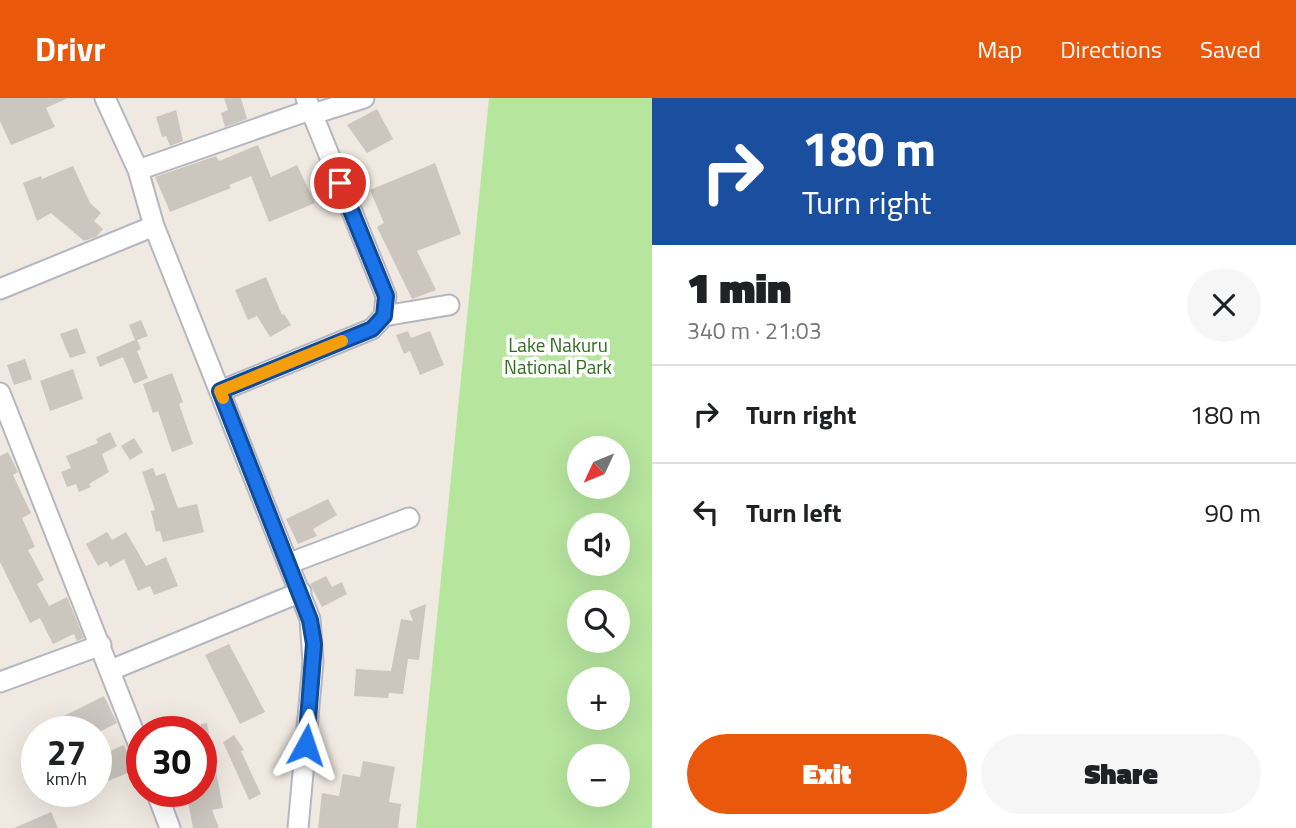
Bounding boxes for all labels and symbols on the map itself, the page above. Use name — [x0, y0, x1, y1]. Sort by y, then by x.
pin — [310, 153, 370, 213]
park label: Lake Nakuru National Park — [504, 330, 612, 381]
north arrow — [567, 436, 630, 499]
position arrow — [269, 708, 343, 782]
speed limit sign: 30 — [126, 716, 217, 807]

